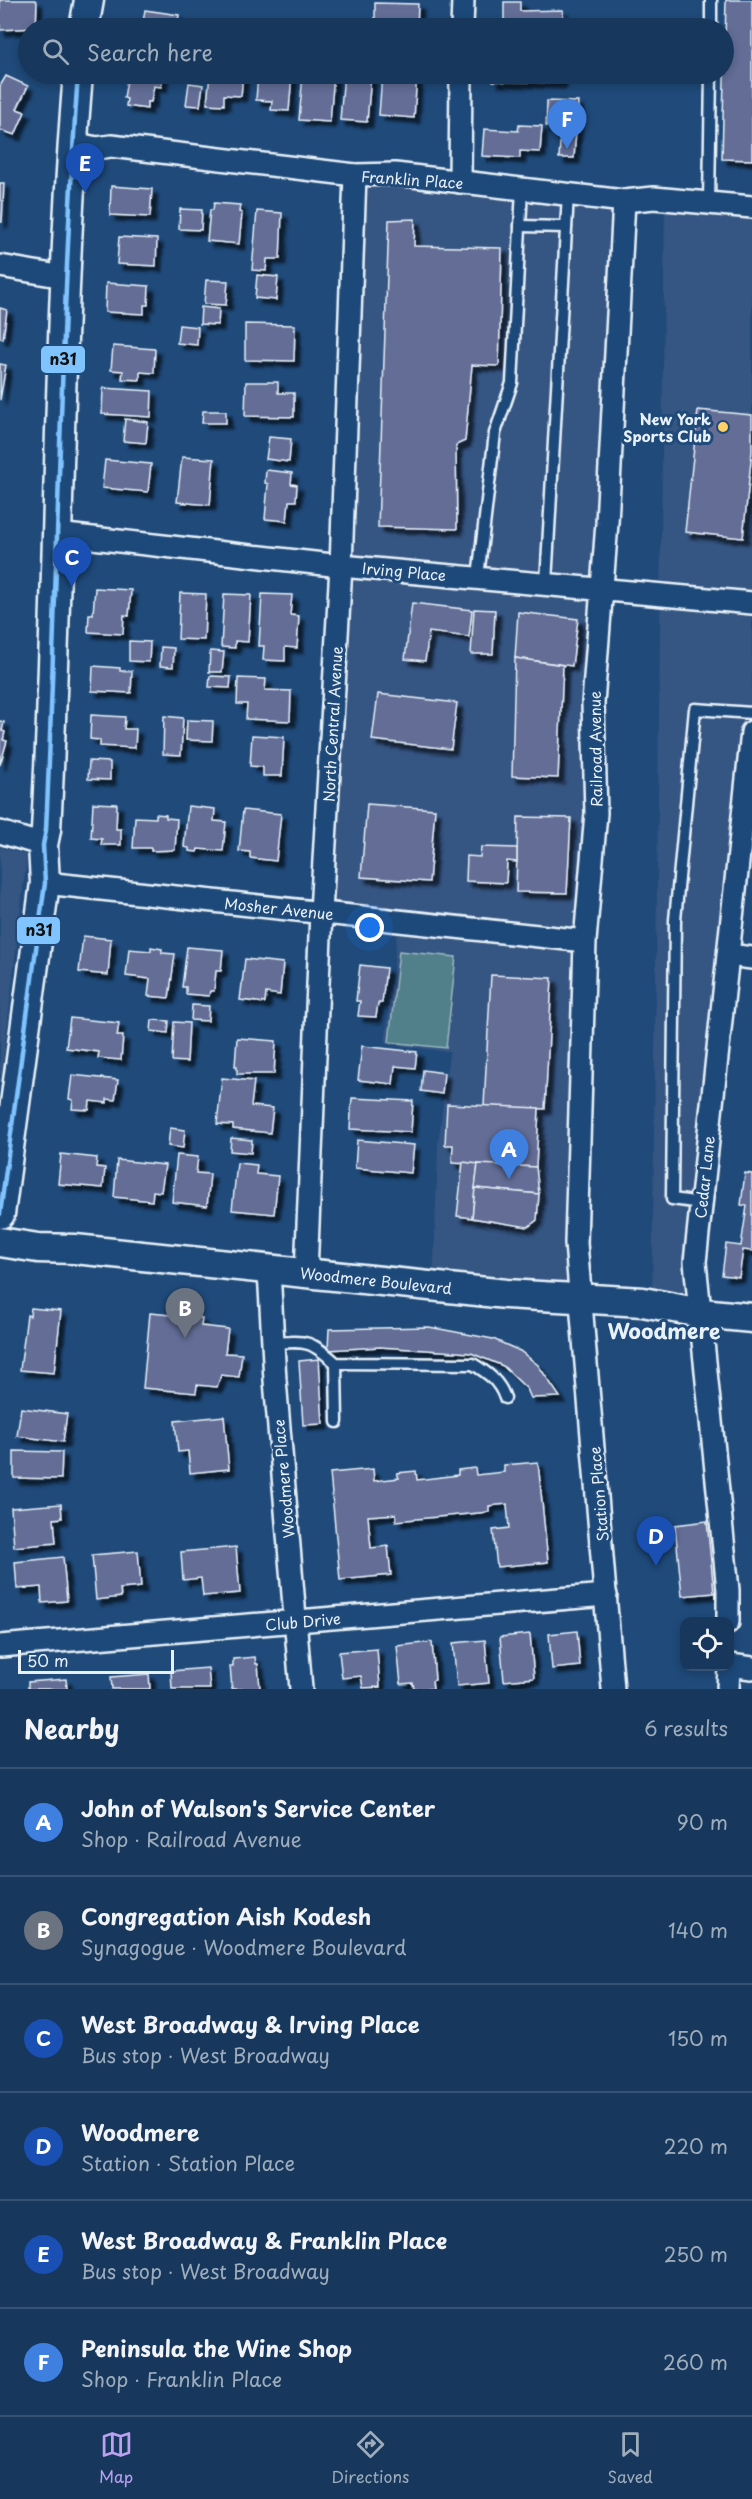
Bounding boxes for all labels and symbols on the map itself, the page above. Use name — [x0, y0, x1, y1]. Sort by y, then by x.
pin: F — [548, 100, 586, 149]
pin: E — [66, 144, 104, 193]
street label: Franklin Place — [360, 164, 464, 194]
line badge: n31 — [40, 345, 86, 374]
text: n31 — [49, 346, 77, 370]
place label: New York Sports Club — [623, 407, 711, 447]
marker: New York Sports Club — [716, 420, 730, 434]
pin: C — [52, 538, 92, 587]
street label: Irving Place — [361, 556, 447, 586]
street label: North Central Avenue — [316, 646, 348, 802]
street label: Railroad Avenue — [582, 691, 608, 807]
street label: Mosher Avenue — [223, 891, 335, 925]
your location — [355, 913, 384, 942]
line badge: n31 — [16, 916, 61, 945]
text: n31 — [25, 917, 53, 941]
pin: A — [490, 1130, 528, 1179]
street label: Cedar Lane — [688, 1134, 720, 1220]
street label: Woodmere Boulevard — [299, 1261, 453, 1299]
pin: B — [166, 1288, 204, 1338]
district label: Woodmere — [608, 1314, 720, 1346]
street label: Woodmere Place — [266, 1419, 300, 1539]
street label: Station Place — [582, 1446, 614, 1542]
pin: D — [636, 1516, 676, 1566]
street label: Club Drive — [264, 1606, 342, 1636]
scale bar — [18, 1647, 174, 1674]

